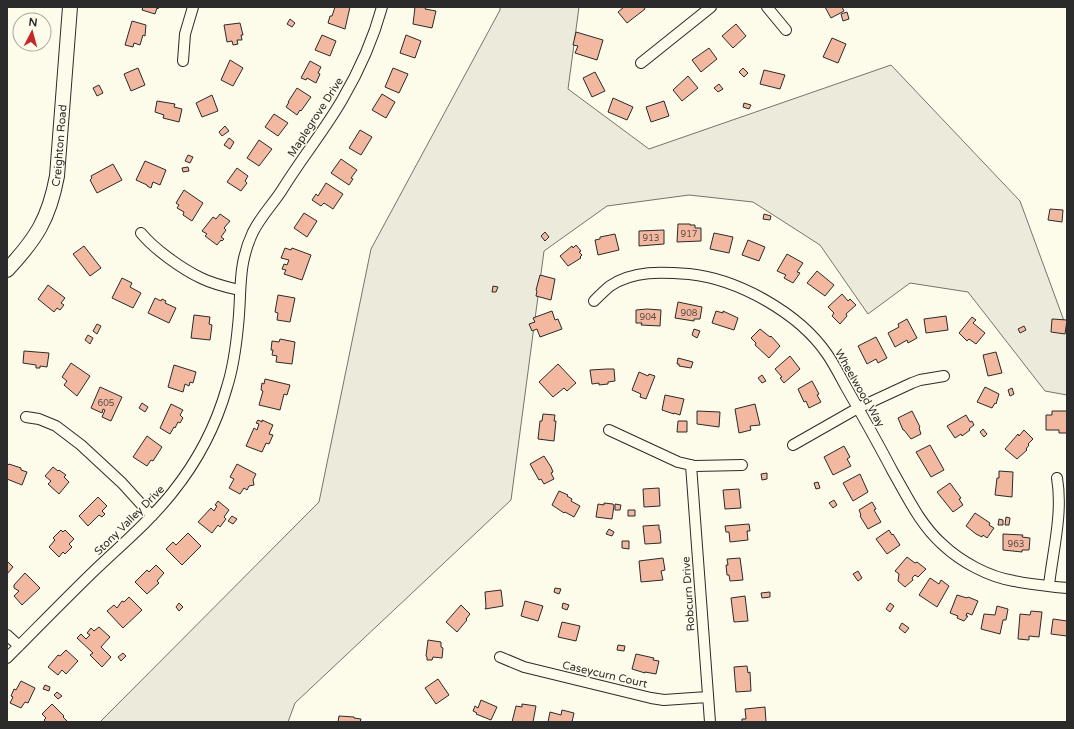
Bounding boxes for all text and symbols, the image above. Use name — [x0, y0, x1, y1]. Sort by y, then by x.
north arrow — [12, 12, 52, 52]
text: N — [28, 16, 38, 29]
street label: Maplegrove Drive — [285, 75, 346, 159]
street label: Creighton Road — [49, 104, 69, 188]
house number: 917 — [681, 229, 698, 240]
house number: 913 — [643, 233, 659, 244]
house number: 908 — [681, 308, 698, 319]
house number: 904 — [640, 312, 657, 323]
street label: Wheelwood Way — [832, 347, 887, 429]
house number: 605 — [98, 398, 115, 409]
street label: Stony Valley Drive — [92, 483, 167, 558]
house number: 963 — [1008, 539, 1024, 550]
street label: Robcurn Drive — [679, 556, 698, 632]
street label: Caseycurn Court — [561, 658, 649, 691]

